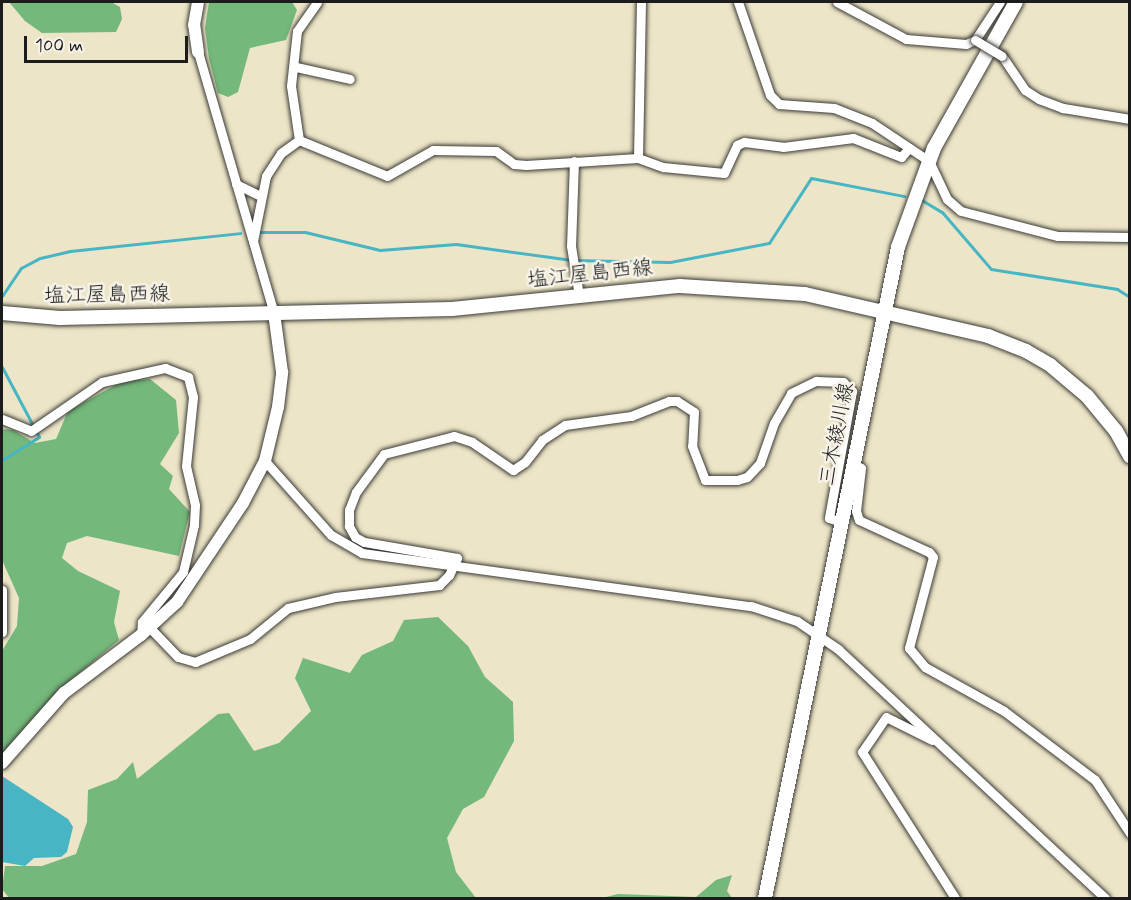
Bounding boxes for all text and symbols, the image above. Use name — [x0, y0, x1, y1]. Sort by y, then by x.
scale bar — [27, 24, 190, 62]
text: 100 m — [35, 34, 83, 58]
street label: 塩江屋島西線 — [526, 255, 654, 293]
street label: 塩江屋島西線 — [44, 281, 170, 309]
street label: 三木綾川線 — [815, 380, 859, 488]

